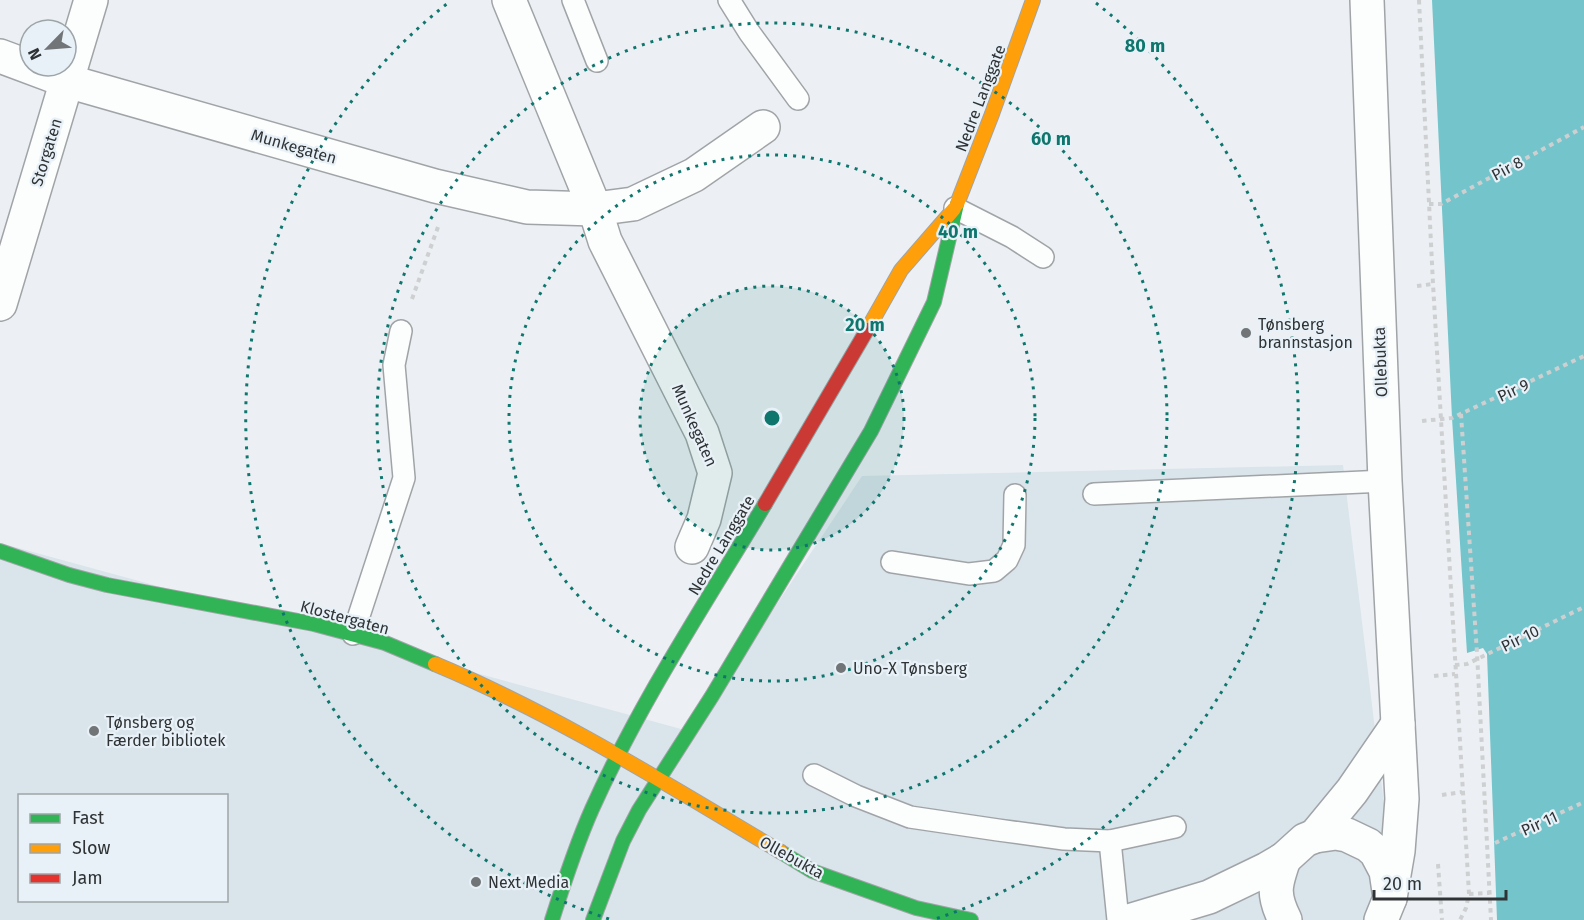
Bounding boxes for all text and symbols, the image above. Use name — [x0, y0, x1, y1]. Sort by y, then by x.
north arrow — [18, 18, 78, 78]
text: 80 m — [1125, 35, 1165, 57]
street label: Nedre Langgate — [951, 42, 1010, 154]
text: N — [24, 45, 46, 63]
street label: Storgaten — [27, 116, 66, 188]
street label: Munkegaten — [249, 125, 339, 168]
text: 60 m — [1031, 128, 1071, 150]
street label: Pir 8 — [1488, 152, 1526, 185]
text: 40 m — [938, 221, 978, 243]
text: 20 m — [845, 314, 885, 336]
place label: Tønsberg brannstasjon — [1258, 315, 1353, 352]
marker: Tønsberg brannstasjon — [1239, 326, 1253, 340]
street label: Ollebukta — [1370, 326, 1391, 398]
street label: Pir 9 — [1494, 375, 1532, 406]
street label: Munkegaten — [668, 381, 721, 469]
centre of rings — [762, 408, 782, 428]
street label: Nedre Langgate — [684, 492, 759, 599]
street label: Klostergaten — [298, 596, 391, 638]
street label: Pir 10 — [1498, 621, 1542, 656]
place label: Uno-X Tønsberg — [853, 659, 968, 678]
marker: Uno-X Tønsberg — [834, 661, 848, 675]
place label: Tønsberg og Færder bibliotek — [106, 713, 226, 750]
marker: Tønsberg og Færder bibliotek — [87, 724, 101, 738]
legend — [18, 794, 228, 902]
text: Fast — [72, 807, 105, 829]
street label: Pir 11 — [1518, 807, 1560, 840]
street label: Ollebukta — [756, 832, 827, 883]
text: Slow — [72, 837, 111, 859]
scale bar — [1374, 863, 1506, 901]
text: Jam — [72, 867, 103, 889]
place label: Next Media — [488, 873, 569, 892]
text: 20 m — [1383, 873, 1422, 895]
marker: Next Media — [469, 875, 483, 889]

